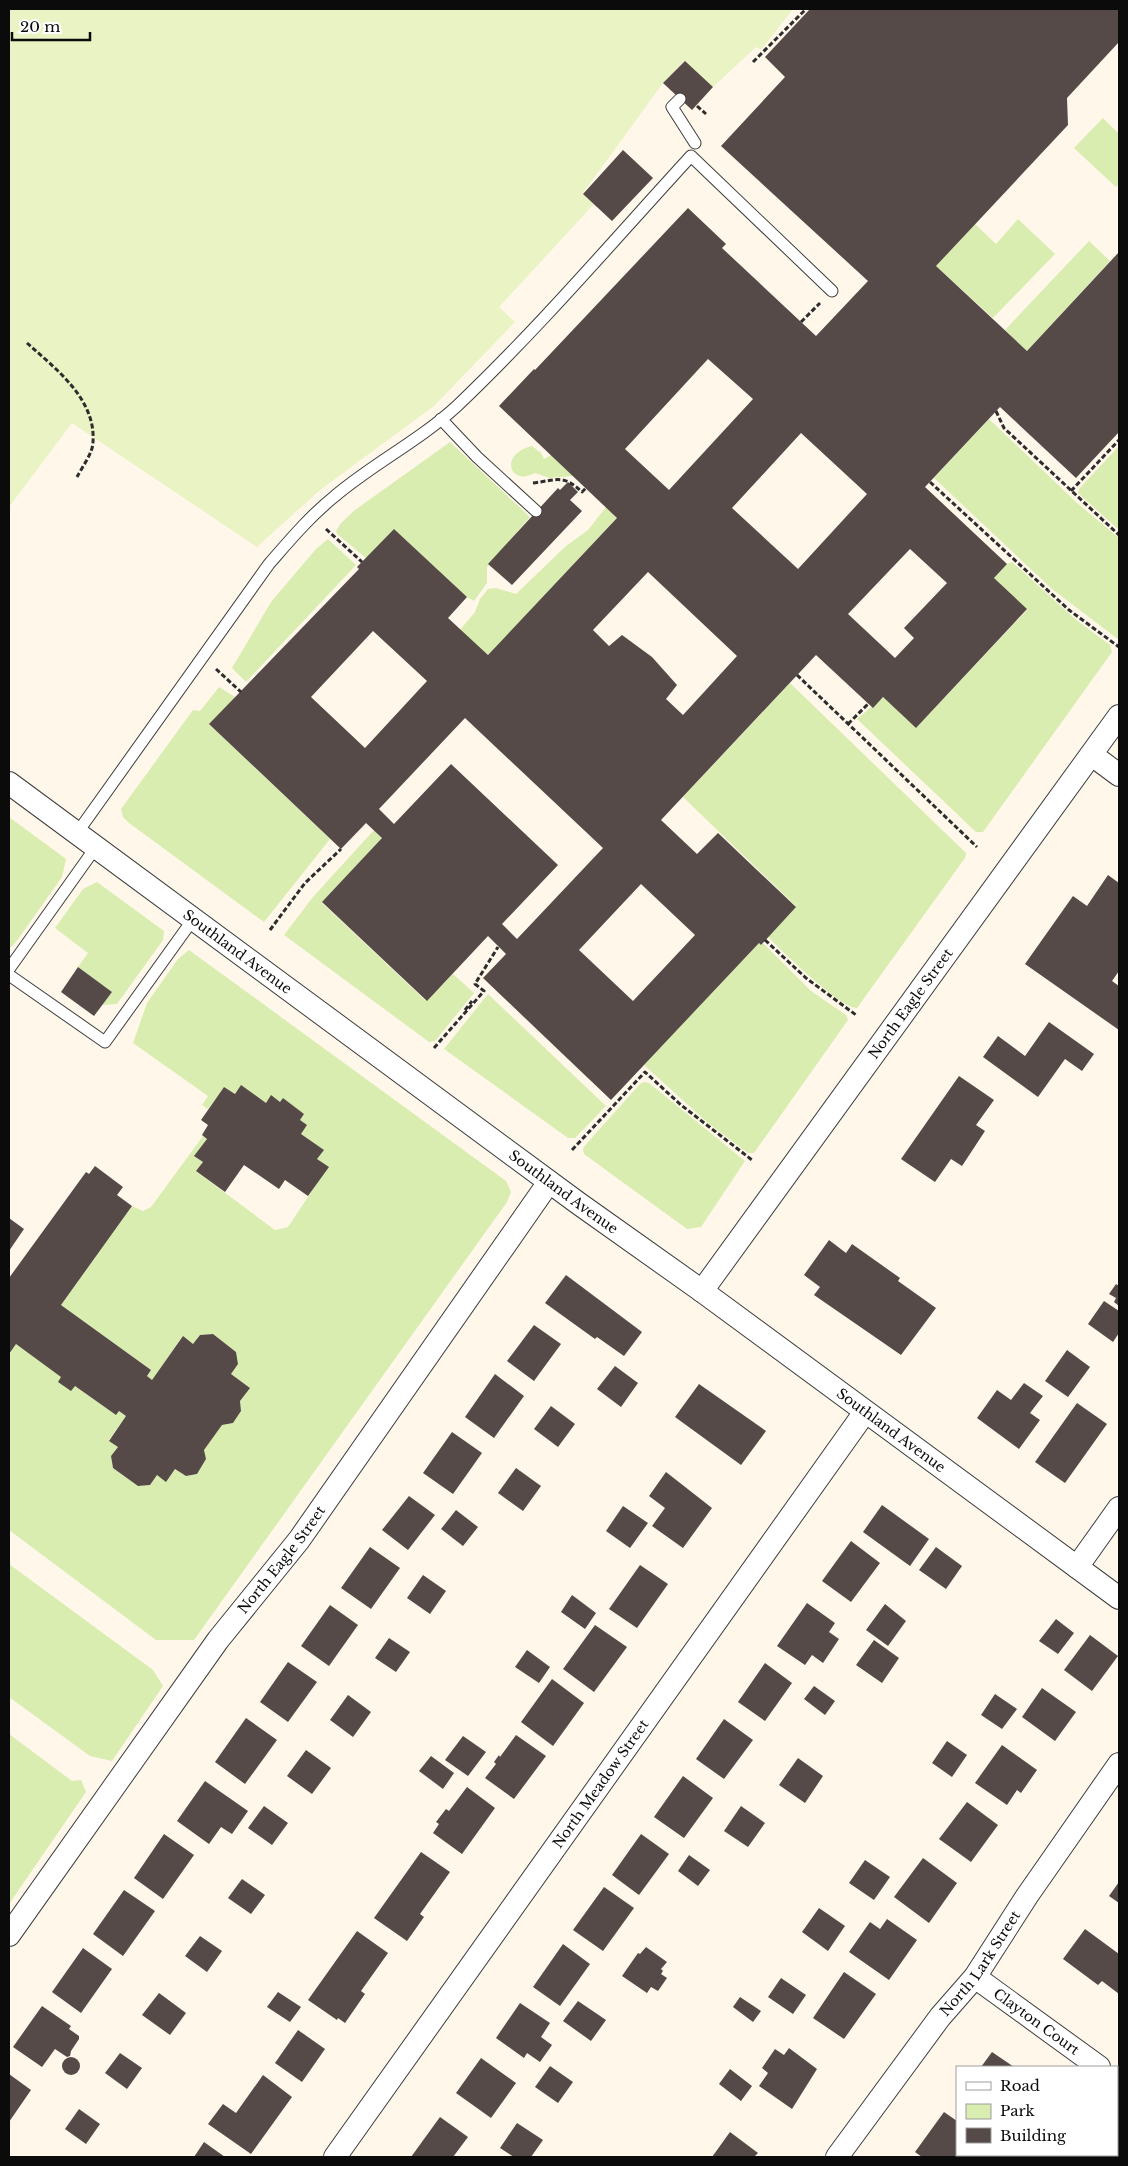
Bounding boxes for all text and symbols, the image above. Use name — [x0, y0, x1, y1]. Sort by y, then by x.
scale bar — [12, 10, 90, 42]
text: 20 m — [20, 17, 60, 36]
street label: Southland Avenue — [180, 906, 295, 998]
street label: North Eagle Street — [864, 944, 957, 1062]
street label: Southland Avenue — [505, 1146, 622, 1238]
street label: Southland Avenue — [833, 1384, 949, 1476]
street label: North Eagle Street — [234, 1502, 330, 1617]
street label: North Meadow Street — [549, 1715, 653, 1852]
street label: North Lark Street — [936, 1907, 1025, 2020]
street label: Clayton Court — [990, 1984, 1084, 2059]
legend — [956, 2066, 1118, 2156]
text: Road — [1000, 2076, 1040, 2095]
text: Park — [1000, 2101, 1036, 2120]
text: Building — [1000, 2126, 1067, 2145]

